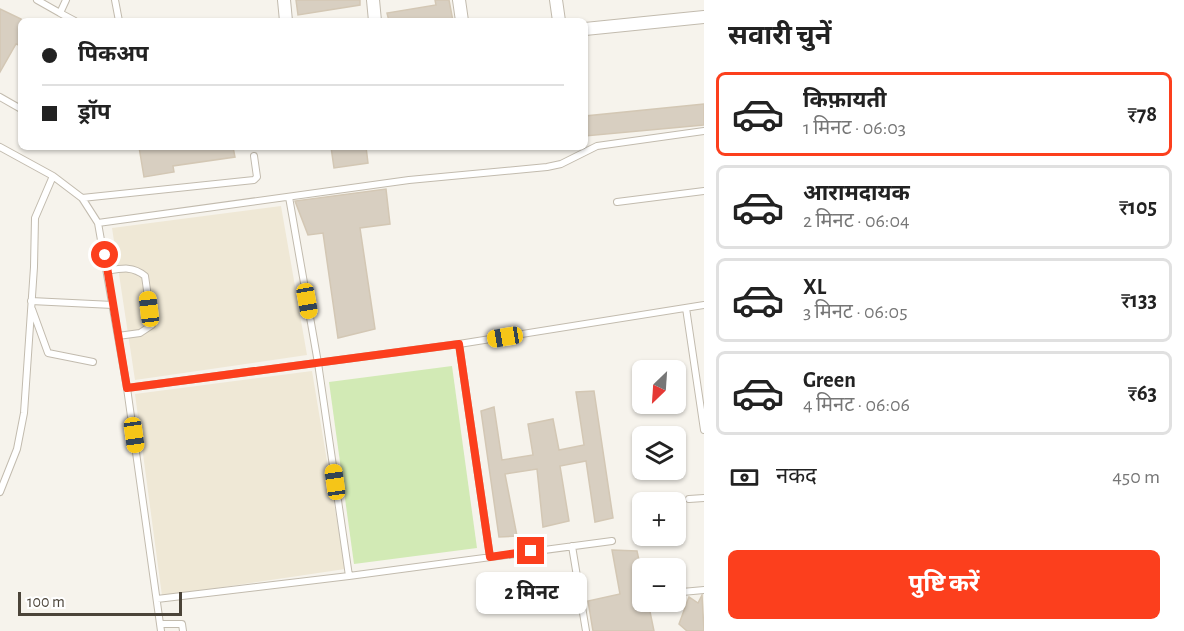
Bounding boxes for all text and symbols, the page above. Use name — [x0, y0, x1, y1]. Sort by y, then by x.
text: सवारी चुनें — [728, 22, 831, 49]
text: पिकअप — [78, 43, 149, 65]
icon: car — [731, 87, 785, 141]
text: किफ़ायती — [803, 89, 887, 111]
text: ड्रॉप — [78, 101, 111, 123]
text: ₹78 — [1127, 103, 1157, 125]
text: 1 मिनट · 06:03 — [803, 118, 906, 138]
icon: car — [731, 180, 785, 234]
text: आरामदायक — [803, 182, 910, 204]
text: ₹105 — [1119, 196, 1157, 218]
text: 2 मिनट · 06:04 — [803, 211, 910, 231]
route start — [91, 241, 118, 268]
icon: car — [731, 273, 785, 327]
text: XL — [803, 276, 826, 298]
car — [295, 282, 319, 320]
text: ₹133 — [1121, 289, 1157, 311]
car — [138, 290, 160, 328]
text: 3 मिनट · 06:05 — [803, 302, 908, 322]
car — [486, 325, 524, 349]
north arrow — [632, 360, 686, 414]
map controls — [632, 360, 686, 612]
icon: car — [731, 366, 785, 420]
text: Green — [803, 369, 856, 391]
text: ₹63 — [1128, 382, 1157, 404]
text: 4 मिनट · 06:06 — [803, 395, 910, 415]
car — [123, 416, 145, 454]
button: layers — [632, 426, 686, 480]
icon: cash — [728, 461, 761, 494]
car — [324, 463, 346, 501]
text: नकद — [776, 465, 817, 487]
text: 450 m — [1112, 467, 1160, 487]
button: + — [632, 492, 686, 546]
route end — [517, 537, 544, 564]
button: पुष्टि करें — [728, 550, 1160, 619]
button: − — [632, 558, 686, 612]
callout: 2 मिनट — [476, 572, 586, 614]
text: 2 मिनट — [504, 583, 559, 603]
scale bar — [18, 589, 182, 616]
text: 100 m — [27, 594, 65, 610]

